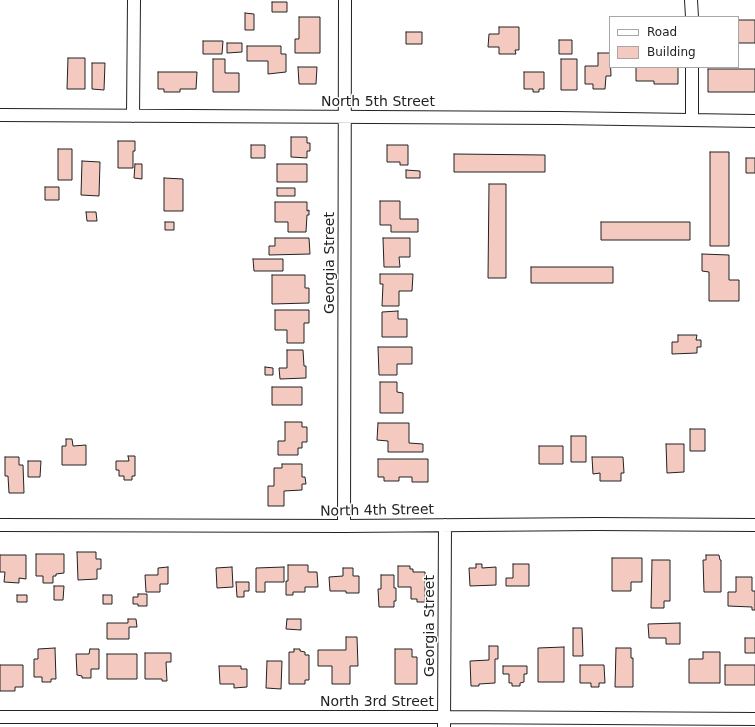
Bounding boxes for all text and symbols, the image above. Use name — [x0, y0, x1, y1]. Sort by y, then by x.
legend — [609, 16, 739, 68]
text: Road — [647, 25, 677, 39]
text: Building — [647, 45, 696, 59]
street label: North 5th Street — [321, 94, 435, 110]
street label: Georgia Street — [322, 212, 338, 314]
street label: North 4th Street — [320, 502, 434, 520]
street label: Georgia Street — [422, 575, 438, 677]
street label: North 3rd Street — [320, 694, 434, 710]

